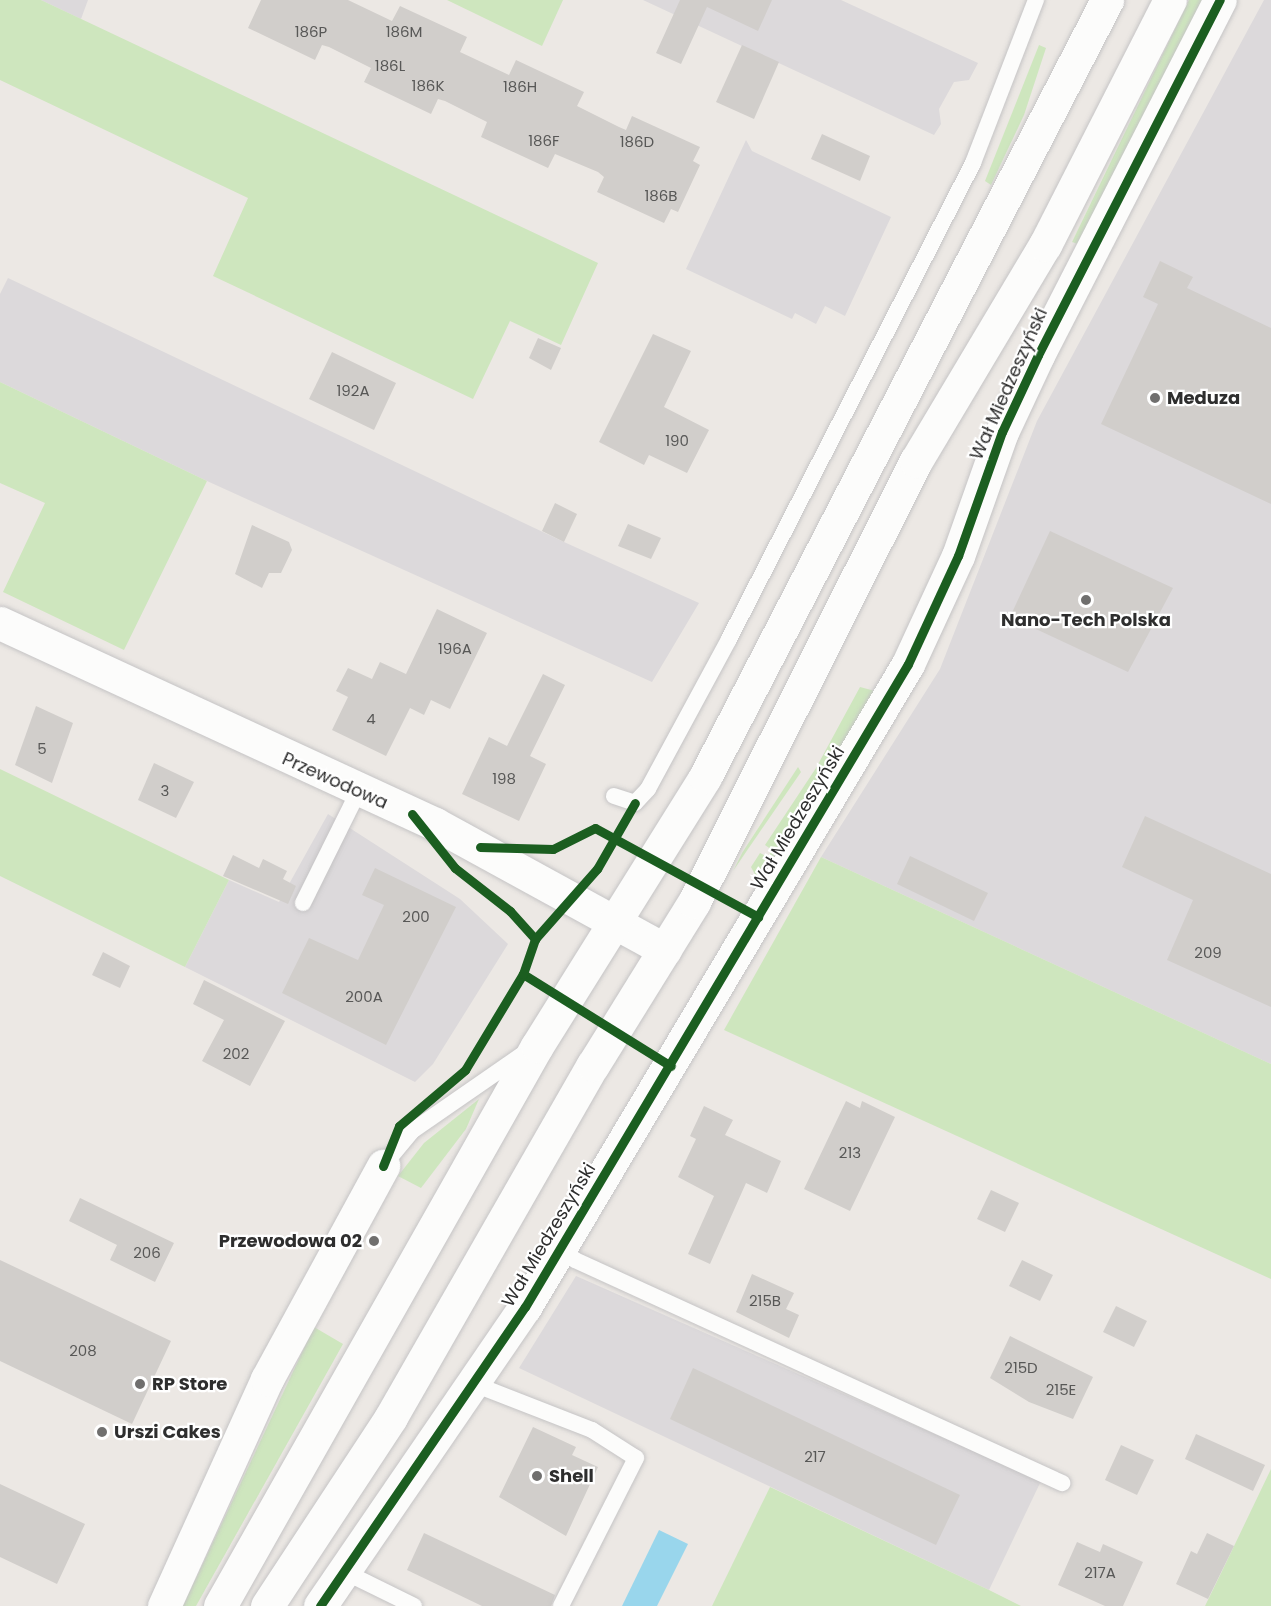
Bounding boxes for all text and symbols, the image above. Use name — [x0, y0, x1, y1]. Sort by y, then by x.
house number: 186P — [295, 23, 327, 41]
house number: 186M — [386, 23, 422, 41]
house number: 186L — [375, 57, 405, 75]
house number: 186K — [412, 77, 444, 95]
house number: 186H — [503, 78, 537, 96]
house number: 186F — [528, 132, 560, 150]
house number: 186D — [620, 133, 654, 151]
house number: 186B — [645, 187, 677, 205]
street label: Wał Miedzeszyński — [966, 305, 1052, 463]
house number: 192A — [337, 382, 369, 400]
place label: Meduza — [1167, 387, 1240, 409]
marker: Meduza — [1148, 391, 1162, 405]
house number: 190 — [665, 432, 689, 450]
marker: Nano-Tech Polska — [1079, 593, 1093, 607]
place label: Nano-Tech Polska — [1001, 609, 1171, 631]
house number: 196A — [438, 640, 472, 658]
house number: 4 — [366, 710, 376, 728]
house number: 5 — [37, 740, 47, 758]
street label: Wał Miedzeszyński — [747, 742, 849, 894]
street label: Przewodowa — [279, 748, 391, 814]
house number: 198 — [492, 770, 516, 788]
house number: 3 — [161, 782, 169, 800]
house number: 200 — [402, 908, 430, 926]
house number: 209 — [1194, 944, 1222, 962]
house number: 200A — [345, 988, 383, 1006]
house number: 202 — [223, 1045, 249, 1063]
house number: 213 — [839, 1144, 861, 1162]
street label: Wał Miedzeszyński — [498, 1159, 600, 1311]
place label: Przewodowa 02 — [219, 1230, 362, 1252]
marker: Przewodowa 02 — [367, 1234, 381, 1248]
house number: 206 — [133, 1244, 161, 1262]
house number: 215B — [749, 1292, 781, 1310]
house number: 208 — [69, 1342, 97, 1360]
house number: 215D — [1004, 1359, 1038, 1377]
place label: RP Store — [152, 1373, 227, 1395]
marker: RP Store — [133, 1377, 147, 1391]
house number: 215E — [1046, 1381, 1076, 1399]
place label: Urszi Cakes — [114, 1421, 221, 1443]
marker: Urszi Cakes — [95, 1425, 109, 1439]
house number: 217 — [804, 1448, 826, 1466]
place label: Shell — [549, 1465, 594, 1487]
marker: Shell — [530, 1469, 544, 1483]
house number: 217A — [1084, 1564, 1116, 1582]

